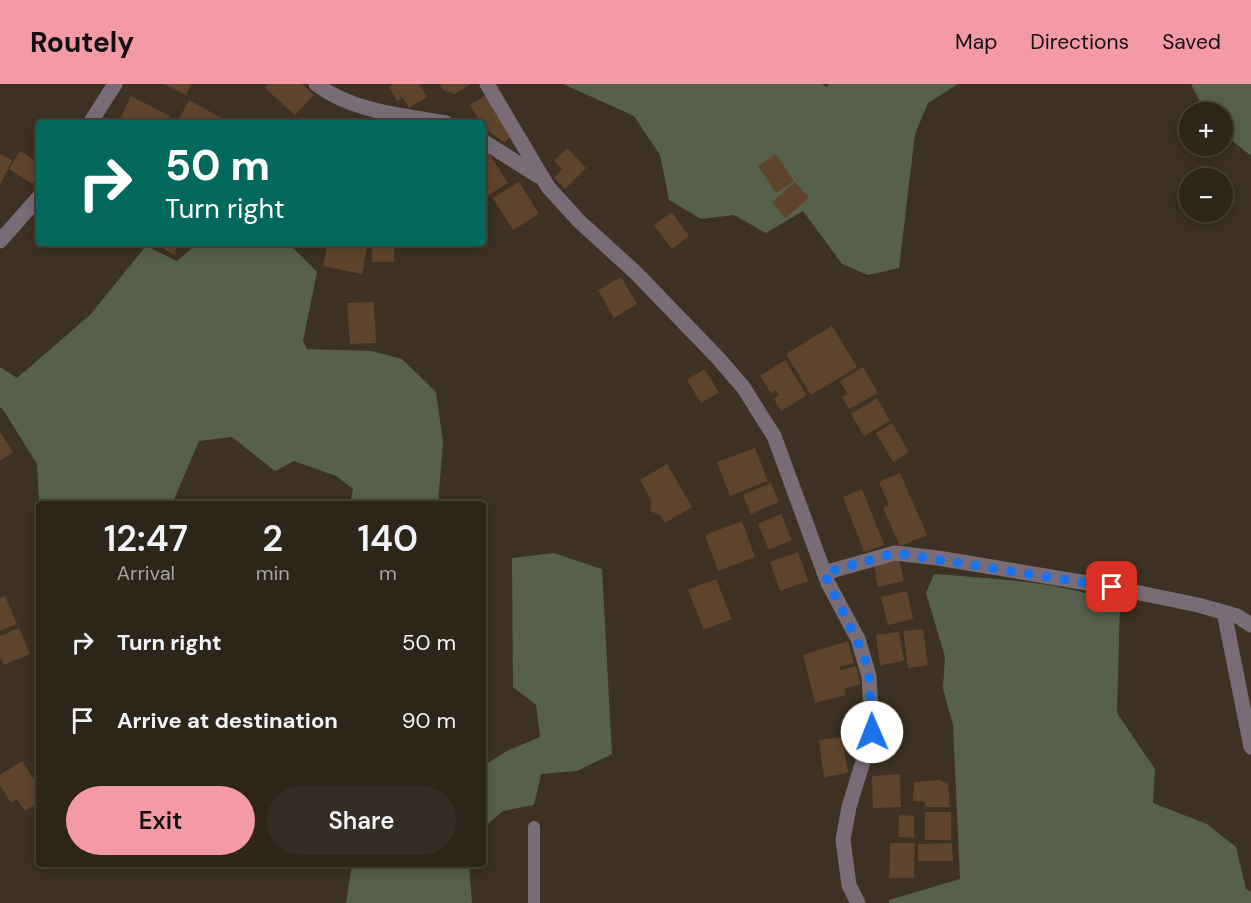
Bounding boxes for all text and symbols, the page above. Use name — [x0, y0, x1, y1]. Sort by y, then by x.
text: Routely — [30, 24, 134, 61]
text: Map — [955, 28, 997, 56]
text: Directions — [1030, 28, 1129, 56]
text: Saved — [1162, 28, 1221, 56]
map controls — [1179, 102, 1233, 222]
button: + — [1179, 102, 1233, 156]
text: 50 m — [165, 138, 270, 193]
icon: right — [66, 144, 144, 222]
button: − — [1179, 168, 1233, 222]
text: Turn right — [165, 191, 285, 226]
text: 12:47 — [104, 515, 188, 562]
text: 2 — [262, 515, 283, 562]
text: 140 — [358, 515, 418, 562]
text: Arrival — [117, 560, 175, 586]
text: min — [256, 560, 290, 586]
text: m — [379, 560, 397, 586]
pin — [1086, 561, 1137, 612]
icon: arrive — [1095, 570, 1128, 603]
icon: right — [66, 626, 99, 659]
text: Turn right — [117, 628, 222, 657]
text: 50 m — [402, 628, 456, 657]
position arrow — [840, 700, 904, 764]
icon: arrive — [66, 704, 99, 737]
text: Arrive at destination — [117, 706, 338, 735]
text: 90 m — [402, 706, 456, 735]
button: Exit — [66, 786, 255, 855]
button: Share — [267, 786, 456, 855]

